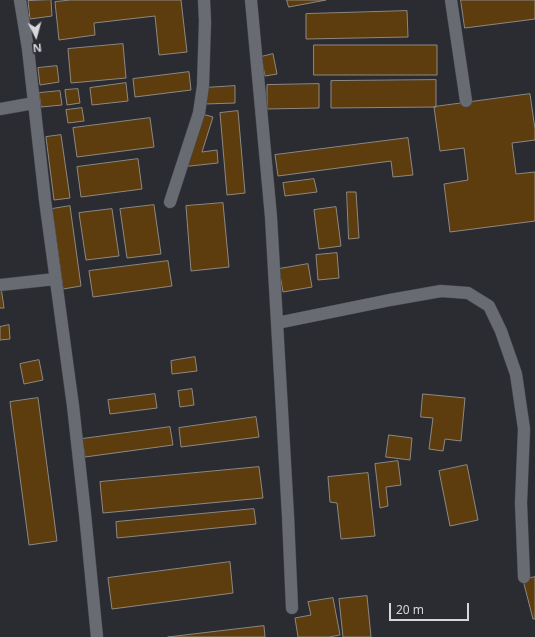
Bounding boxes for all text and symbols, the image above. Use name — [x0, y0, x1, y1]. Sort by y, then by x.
north arrow — [16, 16, 56, 56]
text: N — [32, 41, 43, 56]
scale bar — [391, 595, 471, 621]
text: 20 m — [396, 601, 424, 618]

